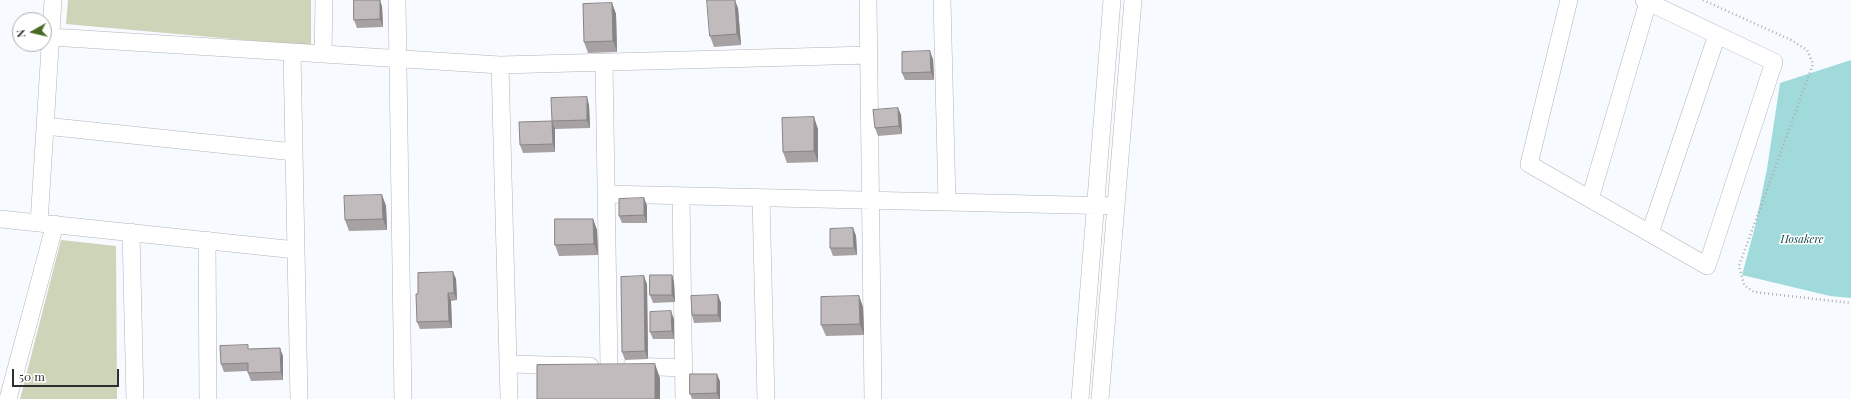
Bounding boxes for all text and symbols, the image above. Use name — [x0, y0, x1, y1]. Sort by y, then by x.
north arrow — [12, 12, 52, 52]
text: N — [13, 29, 29, 39]
water label: Hosakere — [1781, 233, 1823, 247]
scale bar — [14, 361, 121, 387]
text: 50 m — [19, 368, 45, 384]

